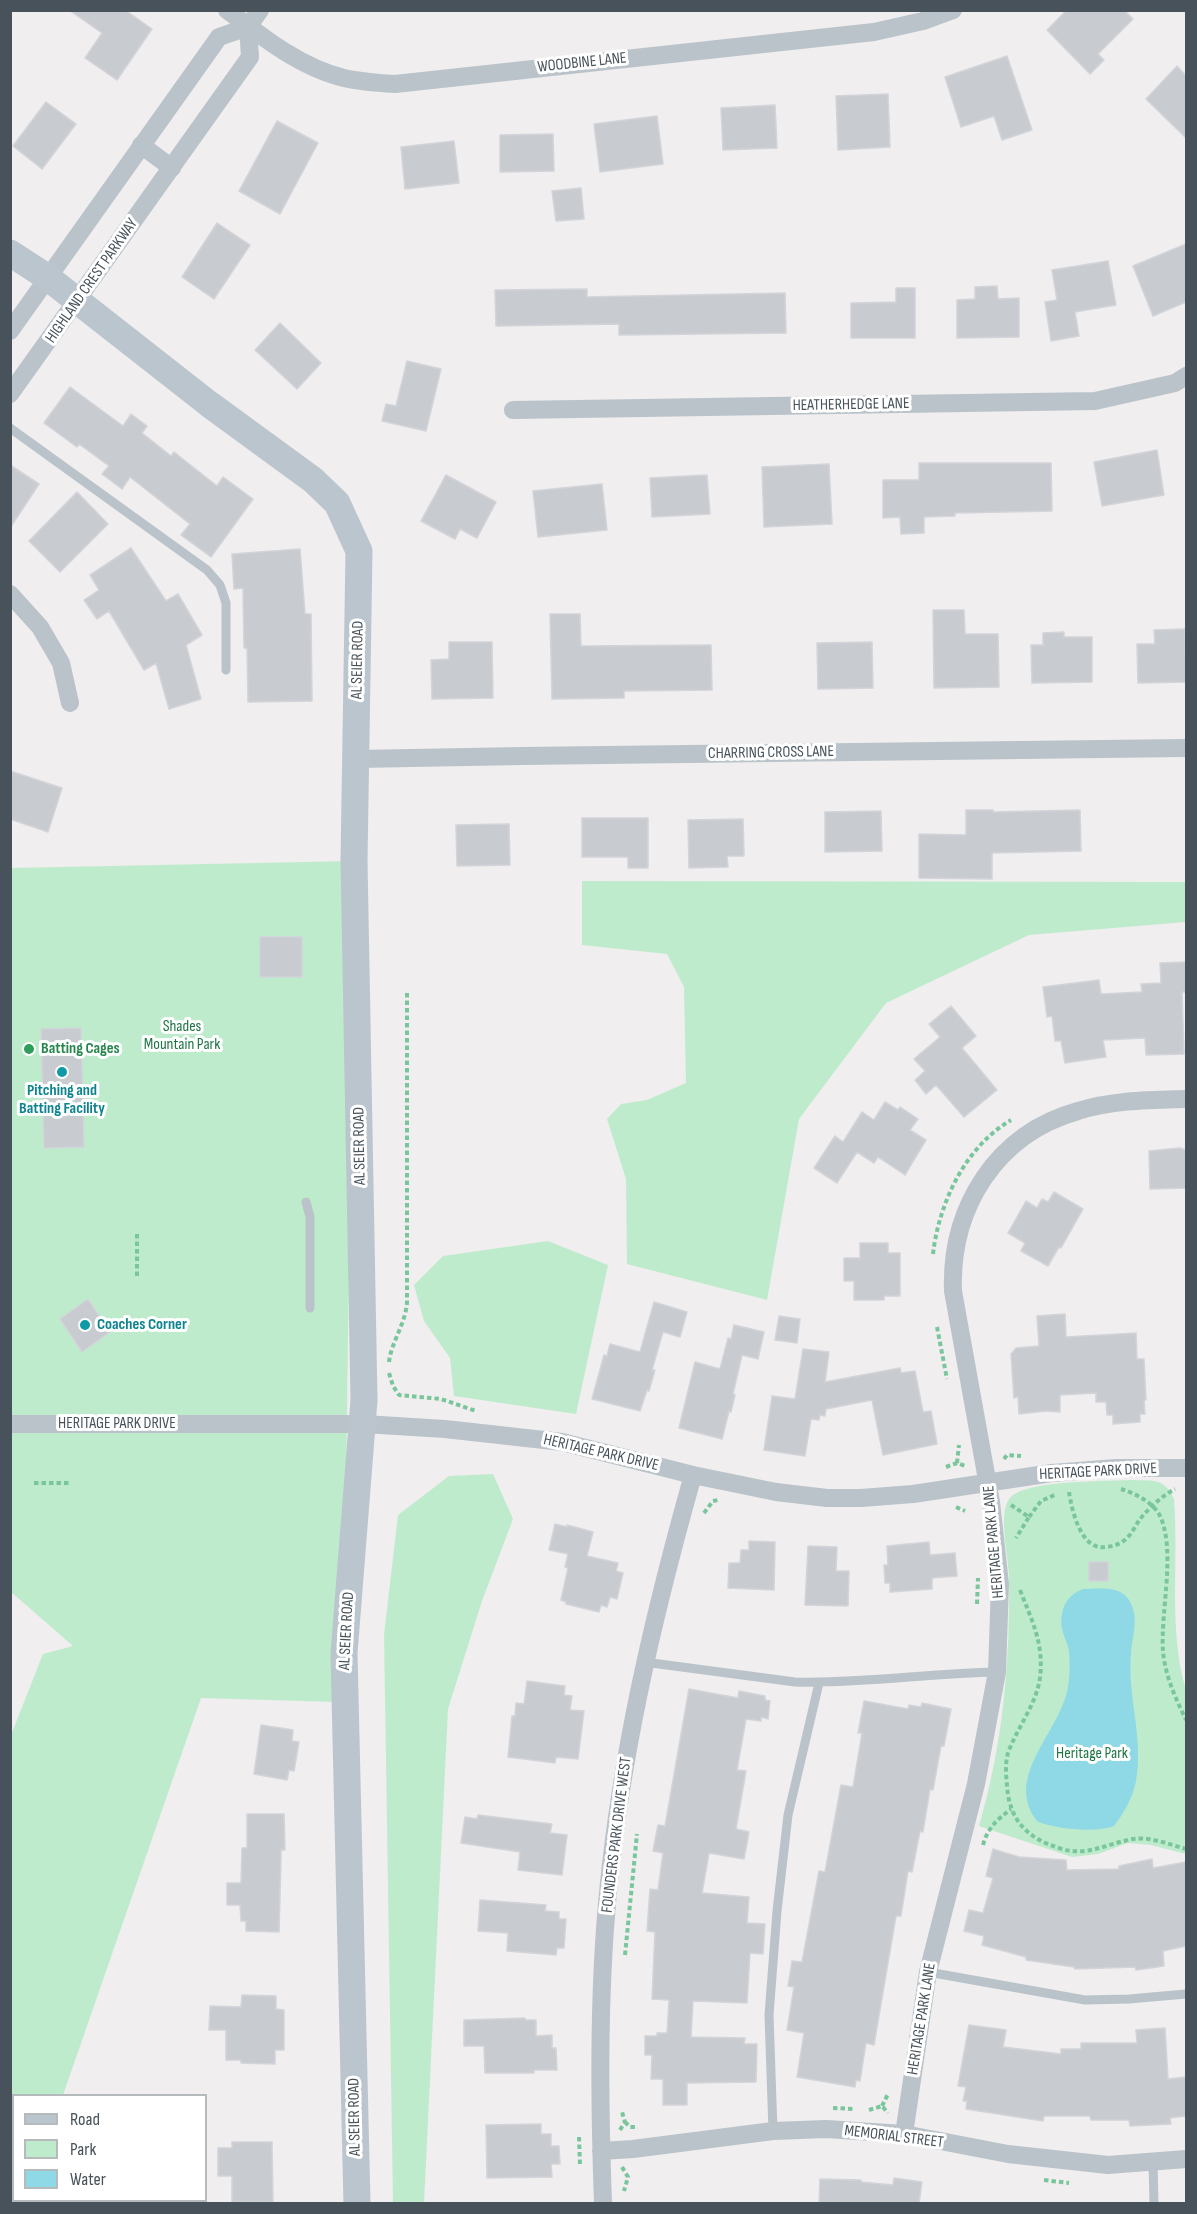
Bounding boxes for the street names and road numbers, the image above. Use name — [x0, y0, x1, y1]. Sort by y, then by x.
street label: WOODBINE LANE — [537, 49, 627, 77]
street label: HIGHLAND CREST PARKWAY — [42, 215, 142, 347]
street label: HEATHERHEDGE LANE — [792, 394, 910, 416]
street label: AL SEIER ROAD — [348, 621, 368, 699]
street label: CHARRING CROSS LANE — [708, 742, 834, 764]
street label: AL SEIER ROAD — [350, 1107, 370, 1185]
street label: HERITAGE PARK DRIVE — [58, 1414, 176, 1434]
street label: HERITAGE PARK DRIVE — [541, 1430, 661, 1476]
street label: HERITAGE PARK DRIVE — [1039, 1459, 1157, 1485]
street label: HERITAGE PARK LANE — [980, 1485, 1008, 1599]
street label: AL SEIER ROAD — [335, 1591, 359, 1671]
street label: FOUNDERS PARK DRIVE WEST — [598, 1756, 636, 1914]
street label: HERITAGE PARK LANE — [904, 1962, 940, 2076]
street label: AL SEIER ROAD — [345, 2078, 365, 2156]
street label: MEMORIAL STREET — [843, 2121, 945, 2153]

